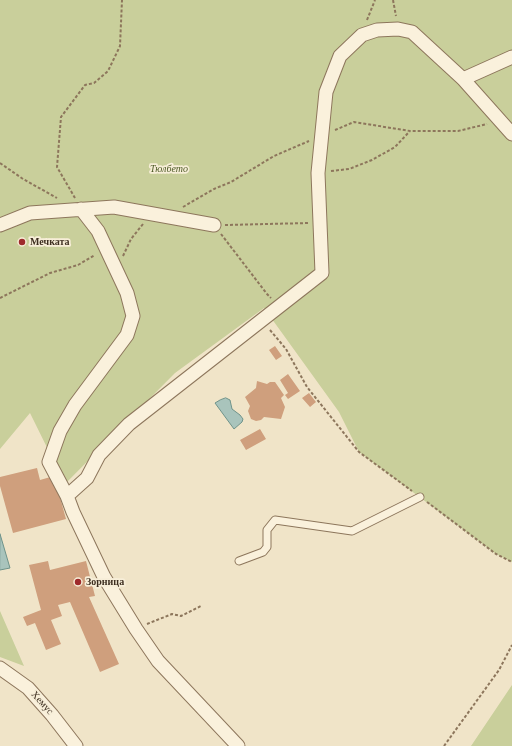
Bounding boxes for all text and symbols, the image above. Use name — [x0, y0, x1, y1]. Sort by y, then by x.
park label: Тюлбето — [150, 163, 188, 175]
place label: Мечката — [30, 236, 70, 248]
marker: Мечката — [17, 237, 27, 247]
place label: Зорница — [86, 576, 124, 588]
marker: Зорница — [73, 577, 83, 587]
street label: Хемус — [28, 689, 56, 717]

